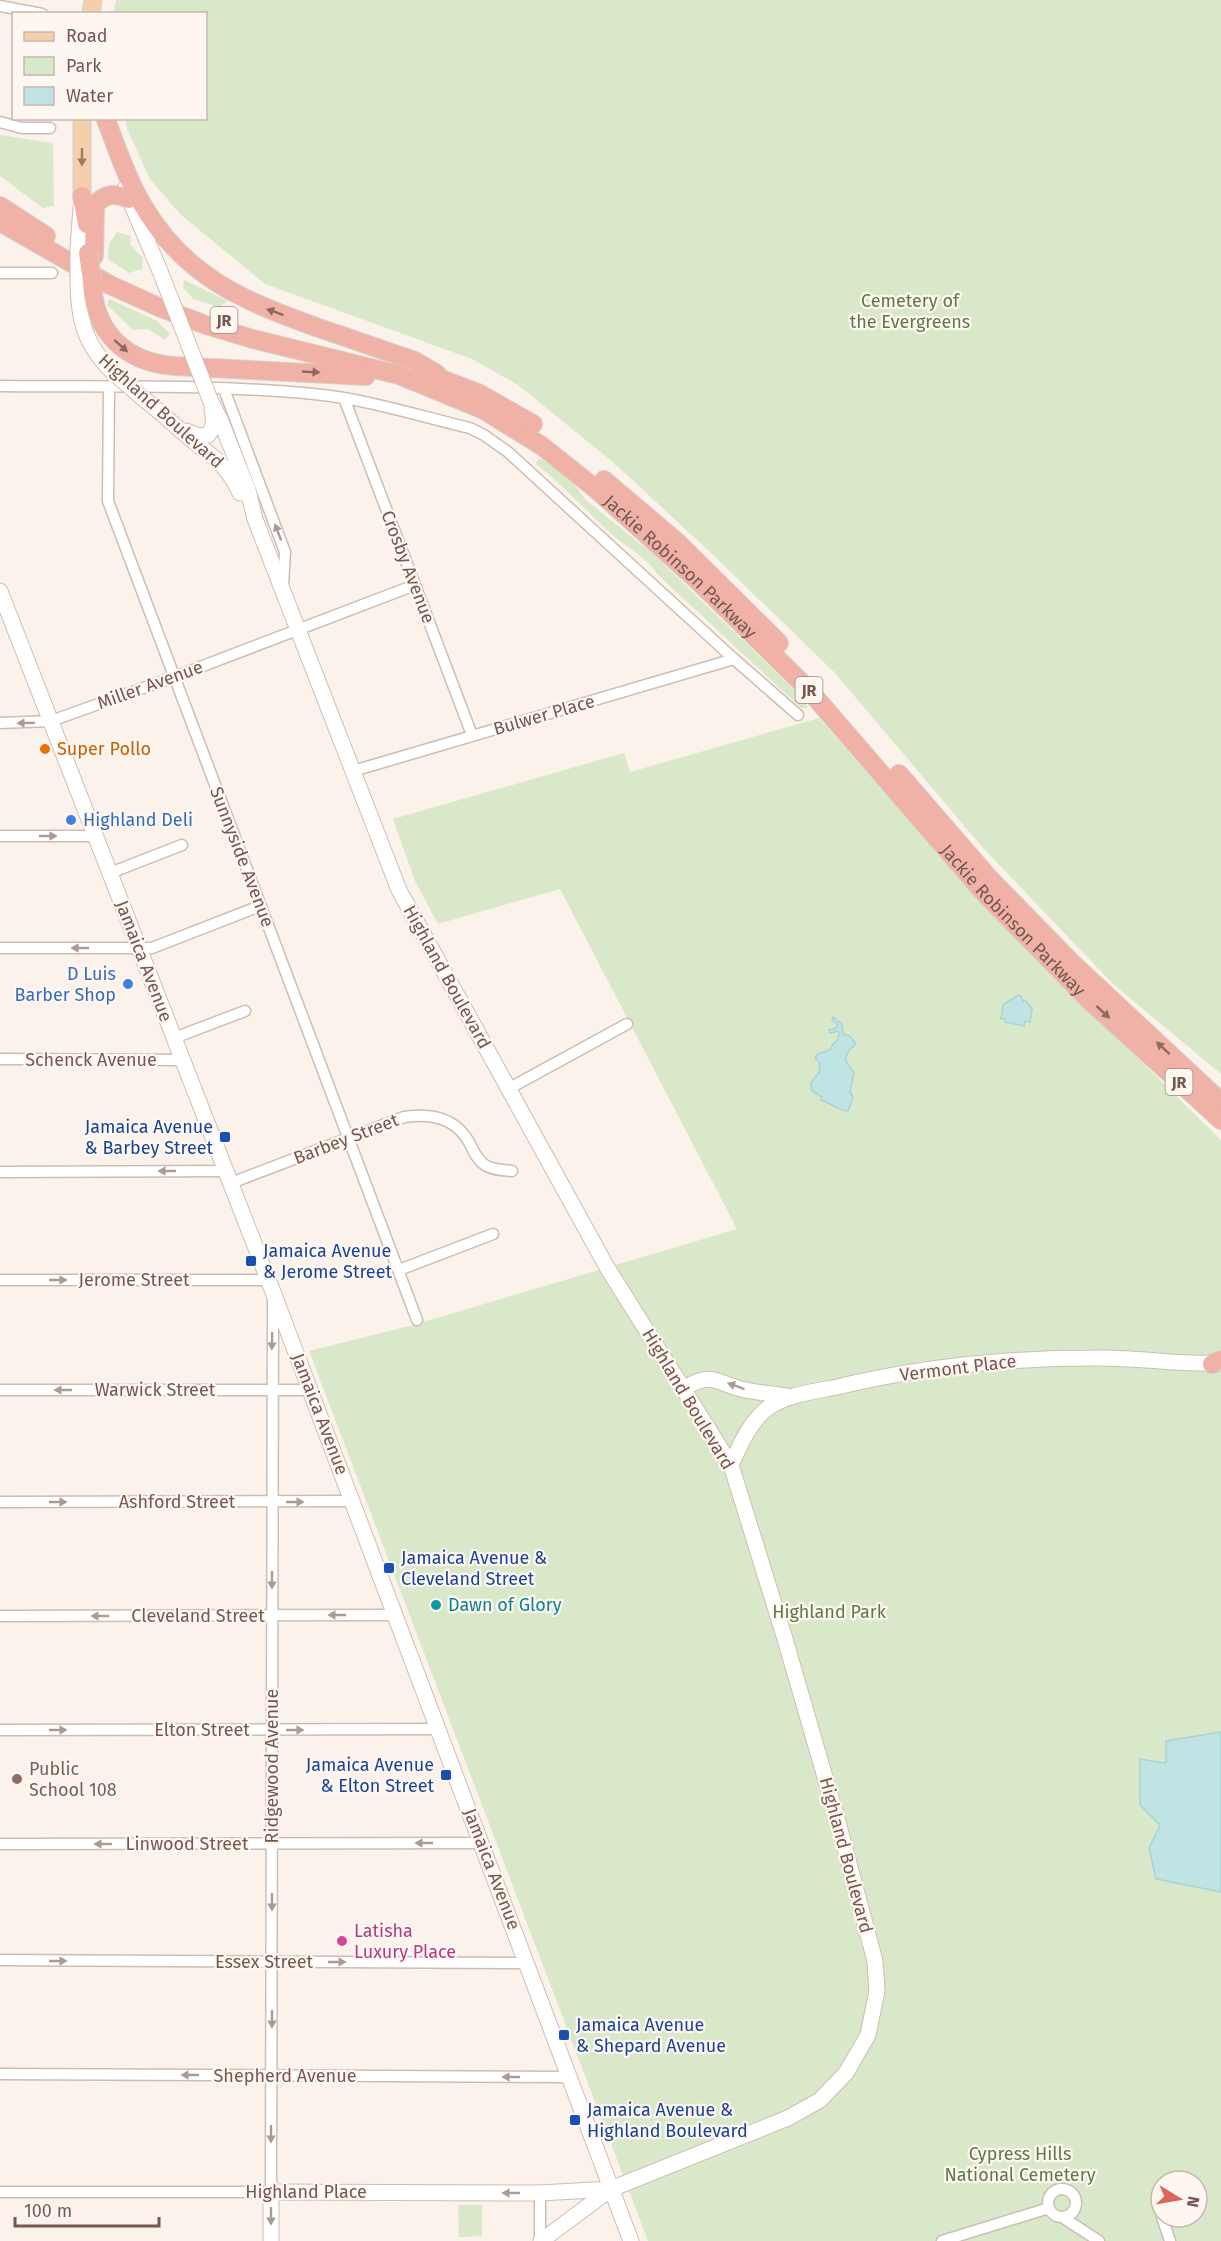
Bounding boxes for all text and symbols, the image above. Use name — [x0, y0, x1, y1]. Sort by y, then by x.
legend — [12, 12, 207, 120]
text: Road — [66, 25, 108, 47]
text: Park — [66, 55, 102, 77]
text: Water — [66, 85, 113, 107]
one-way arrow — [77, 148, 87, 167]
park label: Cemetery of the Evergreens — [850, 290, 970, 333]
one-way arrow — [266, 306, 284, 316]
road number: JR — [210, 307, 238, 333]
one-way arrow — [113, 339, 128, 352]
street label: Highland Boulevard — [94, 349, 228, 473]
one-way arrow — [301, 368, 320, 377]
street label: Jackie Robinson Parkway — [599, 490, 761, 643]
street label: Crosby Avenue — [376, 507, 440, 627]
one-way arrow — [272, 523, 282, 541]
street label: Miller Avenue — [94, 656, 206, 714]
road number: JR — [796, 677, 822, 703]
street label: Bulwer Place — [491, 690, 597, 740]
one-way arrow — [16, 718, 35, 728]
place label: Super Pollo — [57, 738, 151, 760]
marker: Super Pollo — [38, 742, 52, 756]
street label: Sunnyside Avenue — [205, 784, 279, 930]
place label: Highland Deli — [83, 809, 193, 831]
marker: Highland Deli — [64, 813, 78, 827]
one-way arrow — [38, 831, 57, 841]
street label: Jackie Robinson Parkway — [936, 840, 1090, 1001]
street label: Jamaica Avenue — [111, 897, 177, 1025]
street label: Highland Boulevard — [398, 901, 496, 1053]
one-way arrow — [71, 943, 90, 953]
place label: D Luis Barber Shop — [15, 963, 116, 1006]
marker: D Luis Barber Shop — [121, 977, 135, 991]
one-way arrow — [1095, 1005, 1110, 1019]
one-way arrow — [1155, 1041, 1170, 1055]
street label: Schenck Avenue — [25, 1049, 157, 1071]
road number: JR — [1166, 1069, 1192, 1095]
street label: Barbey Street — [290, 1109, 402, 1169]
place label: Jamaica Avenue & Barbey Street — [85, 1116, 213, 1159]
marker: Jamaica Avenue & Barbey Street — [218, 1130, 232, 1144]
one-way arrow — [158, 1166, 177, 1176]
place label: Jamaica Avenue & Jerome Street — [263, 1240, 392, 1283]
marker: Jamaica Avenue & Jerome Street — [244, 1254, 258, 1268]
street label: Jerome Street — [78, 1269, 190, 1291]
one-way arrow — [49, 1275, 68, 1285]
street label: Highland Boulevard — [637, 1324, 739, 1474]
one-way arrow — [268, 1331, 277, 1350]
street label: Jamaica Avenue — [287, 1350, 353, 1478]
street label: Vermont Place — [898, 1350, 1018, 1386]
street label: Warwick Street — [95, 1379, 216, 1401]
one-way arrow — [727, 1381, 745, 1391]
one-way arrow — [54, 1385, 73, 1395]
street label: Ashford Street — [119, 1491, 236, 1513]
one-way arrow — [49, 1497, 68, 1507]
one-way arrow — [286, 1497, 305, 1507]
place label: Jamaica Avenue & Cleveland Street — [401, 1547, 547, 1590]
marker: Jamaica Avenue & Cleveland Street — [382, 1561, 396, 1575]
one-way arrow — [267, 1570, 277, 1589]
place label: Dawn of Glory — [448, 1594, 562, 1616]
marker: Dawn of Glory — [429, 1598, 443, 1612]
park label: Highland Park — [772, 1601, 887, 1623]
street label: Cleveland Street — [131, 1605, 265, 1627]
one-way arrow — [328, 1610, 347, 1620]
one-way arrow — [91, 1611, 110, 1621]
street label: Ridgewood Avenue — [261, 1689, 283, 1843]
street label: Elton Street — [154, 1719, 250, 1741]
one-way arrow — [49, 1725, 68, 1735]
one-way arrow — [286, 1725, 305, 1735]
place label: Jamaica Avenue & Elton Street — [306, 1754, 435, 1797]
place label: Public School 108 — [29, 1758, 117, 1801]
marker: Jamaica Avenue & Elton Street — [439, 1768, 453, 1782]
marker: Public School 108 — [10, 1772, 24, 1786]
street label: Highland Boulevard — [815, 1775, 877, 1935]
street label: Jamaica Avenue — [459, 1805, 525, 1933]
street label: Linwood Street — [126, 1833, 249, 1855]
one-way arrow — [414, 1838, 433, 1848]
one-way arrow — [93, 1839, 112, 1849]
one-way arrow — [267, 1893, 277, 1912]
place label: Latisha Luxury Place — [354, 1920, 456, 1963]
marker: Latisha Luxury Place — [335, 1934, 349, 1948]
street label: Essex Street — [215, 1951, 314, 1973]
one-way arrow — [49, 1956, 68, 1966]
one-way arrow — [328, 1957, 347, 1967]
one-way arrow — [267, 2009, 277, 2028]
place label: Jamaica Avenue & Shepard Avenue — [576, 2014, 726, 2057]
marker: Jamaica Avenue & Shepard Avenue — [557, 2028, 571, 2042]
street label: Shepherd Avenue — [214, 2065, 356, 2087]
one-way arrow — [181, 2070, 200, 2080]
one-way arrow — [502, 2072, 521, 2082]
place label: Jamaica Avenue & Highland Boulevard — [587, 2099, 748, 2142]
marker: Jamaica Avenue & Highland Boulevard — [568, 2113, 582, 2127]
one-way arrow — [266, 2124, 276, 2143]
park label: Cypress Hills National Cemetery — [945, 2143, 1096, 2186]
north arrow — [1149, 2169, 1209, 2229]
street label: Highland Place — [245, 2181, 367, 2203]
one-way arrow — [501, 2188, 520, 2198]
scale bar — [15, 2190, 159, 2228]
text: N — [1183, 2195, 1204, 2209]
text: 100 m — [24, 2200, 72, 2222]
one-way arrow — [266, 2207, 276, 2226]

